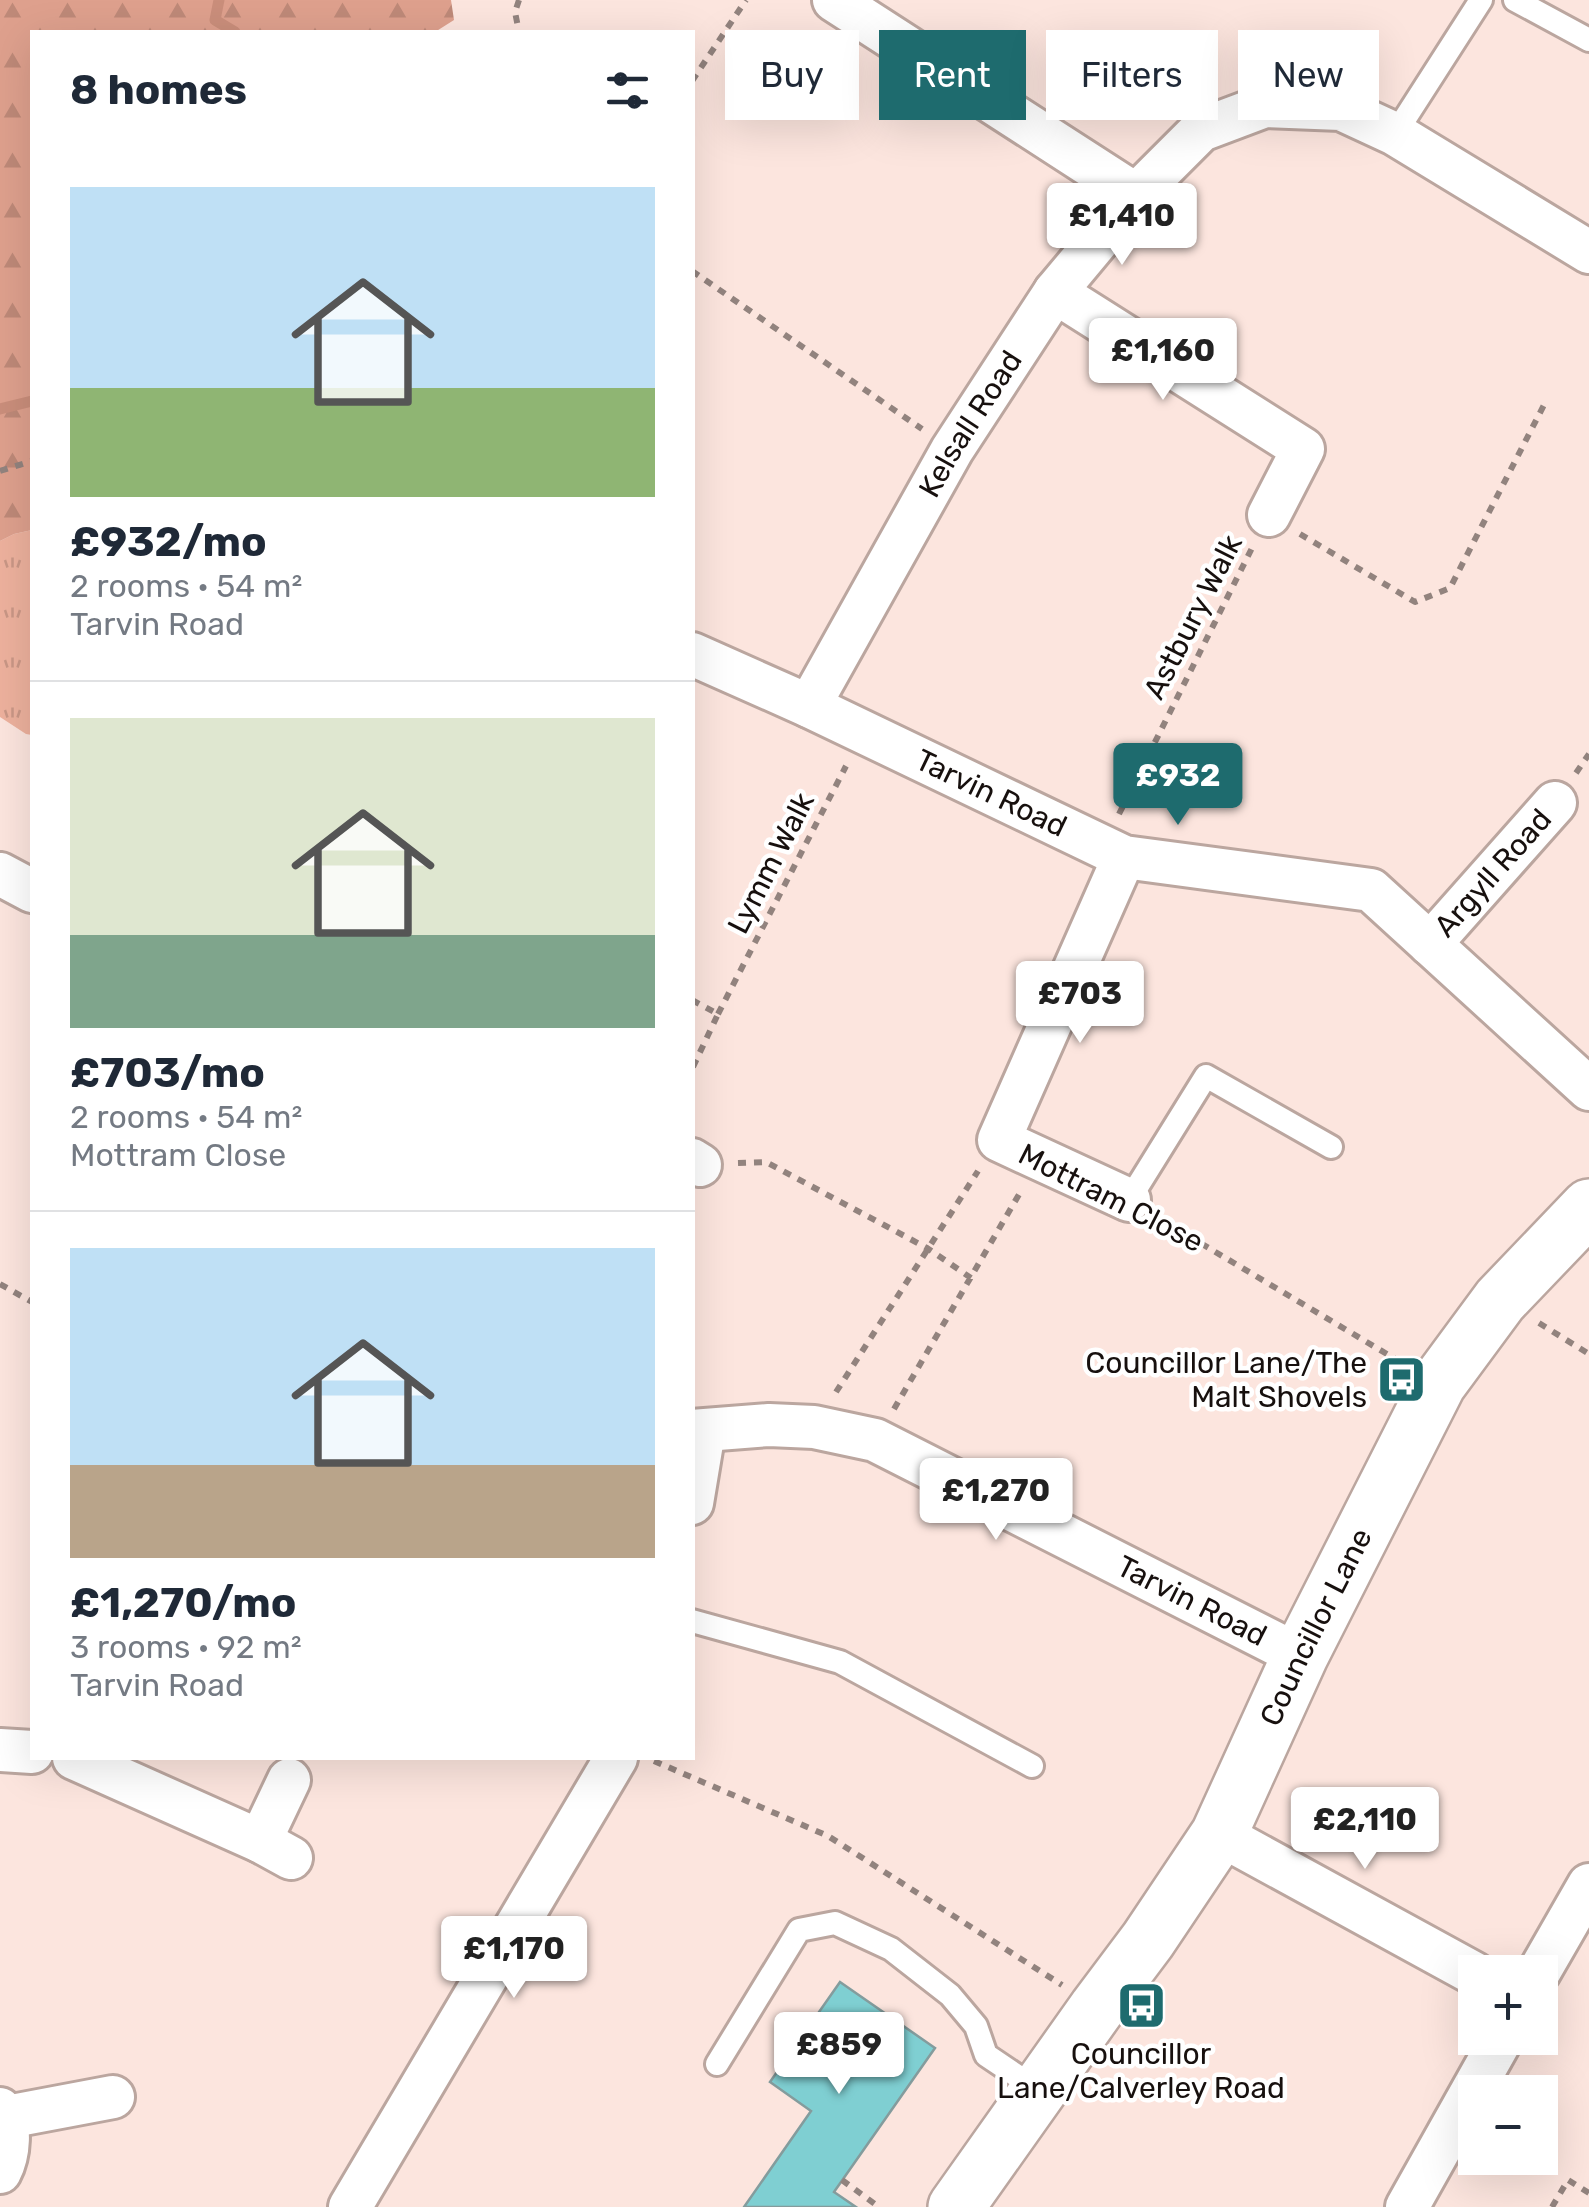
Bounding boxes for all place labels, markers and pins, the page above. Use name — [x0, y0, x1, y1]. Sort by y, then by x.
pin: £1,410 — [1041, 183, 1203, 268]
pin: £1,160 — [1082, 318, 1244, 403]
pin: £932 — [1119, 743, 1237, 828]
pin: £703 — [1021, 961, 1139, 1046]
place label: Councillor Lane/The Malt Shovels — [1085, 1345, 1367, 1415]
bus stop icon: Councillor Lane/The Malt Shovels — [1376, 1354, 1428, 1406]
pin: £1,270 — [915, 1458, 1077, 1543]
pin: £2,110 — [1284, 1787, 1446, 1872]
pin: £1,170 — [433, 1916, 595, 2001]
bus stop icon: Councillor Lane/Calverley Road — [1115, 1979, 1167, 2031]
pin: £859 — [780, 2012, 898, 2097]
place label: Councillor Lane/Calverley Road — [997, 2036, 1285, 2106]

